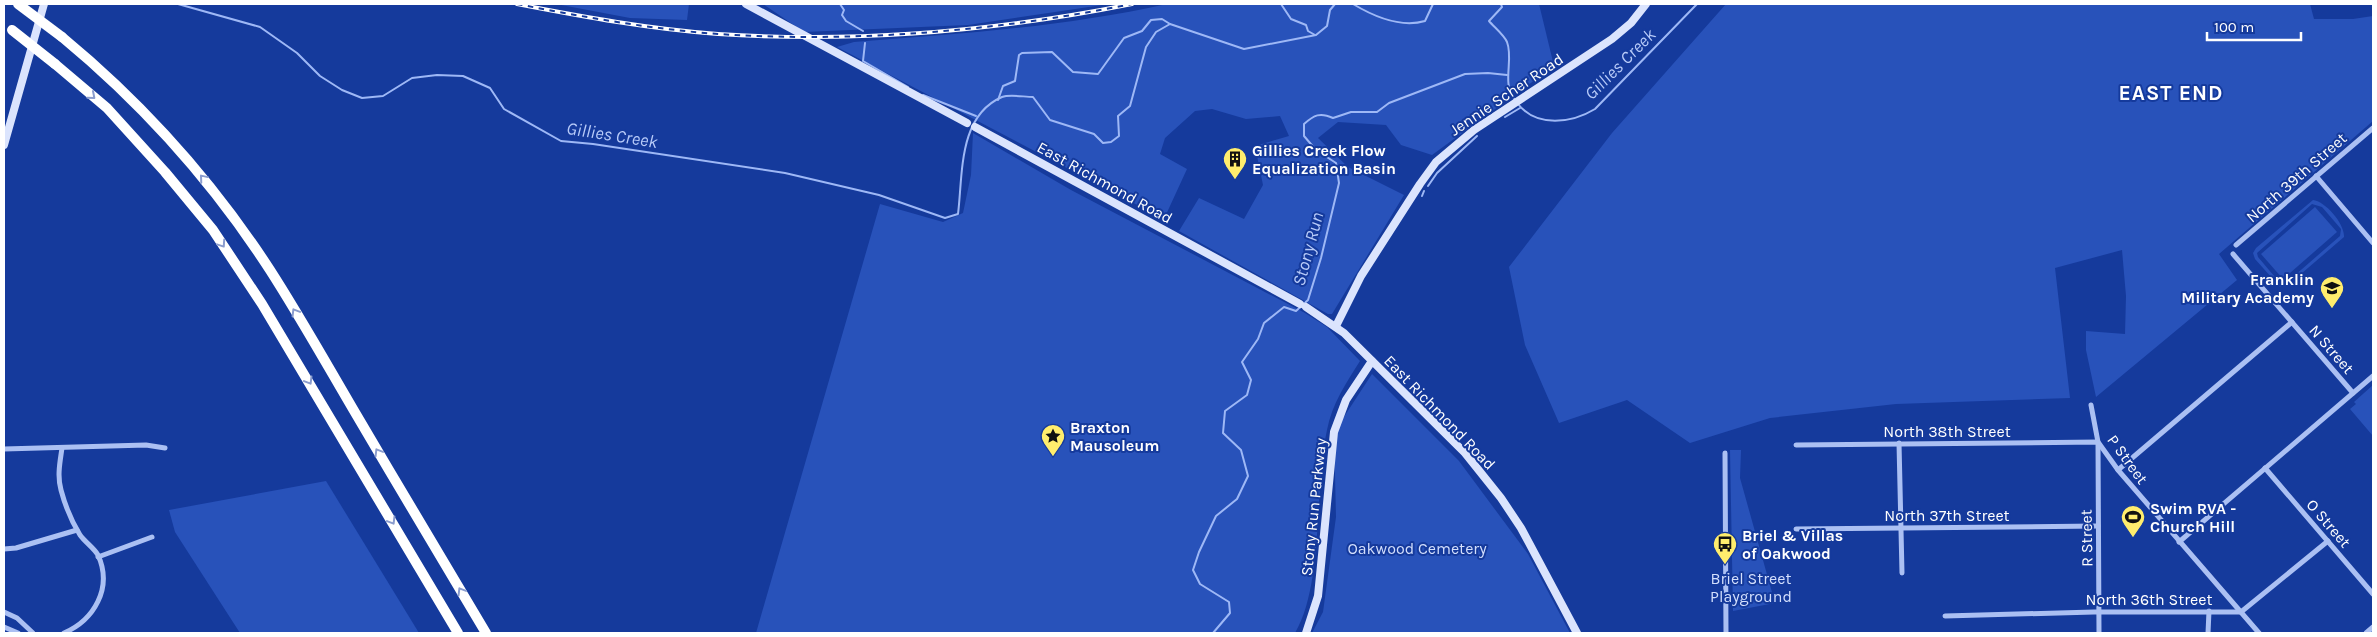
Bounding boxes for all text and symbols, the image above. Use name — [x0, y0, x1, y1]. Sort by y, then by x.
scale bar — [2207, 10, 2301, 42]
text: 100 m — [2214, 18, 2254, 36]
water label: Gillies Creek — [1580, 23, 1661, 104]
street label: Jennie Scher Road — [1446, 49, 1567, 139]
district label: EAST END — [2118, 81, 2224, 105]
one-way arrow — [87, 90, 96, 99]
water label: Gillies Creek — [565, 117, 660, 153]
street label: North 39th Street — [2242, 129, 2351, 226]
street label: East Richmond Road — [1034, 137, 1176, 228]
place label: Gillies Creek Flow Equalization Basin — [1252, 141, 1396, 178]
building icon: Gillies Creek Flow Equalization Basin — [1222, 146, 1248, 180]
one-way arrow — [200, 175, 209, 184]
water label: Stony Run — [1288, 210, 1328, 288]
one-way arrow — [216, 238, 225, 248]
place label: Franklin Military Academy — [2181, 270, 2314, 307]
school or university icon: Franklin Military Academy — [2319, 275, 2345, 309]
one-way arrow — [292, 308, 302, 317]
street label: N Street — [2305, 321, 2358, 378]
street label: East Richmond Road — [1380, 351, 1499, 474]
one-way arrow — [302, 376, 312, 385]
place label: Braxton Mausoleum — [1070, 418, 1159, 455]
street label: North 38th Street — [1883, 422, 2011, 441]
place icon: Braxton Mausoleum — [1040, 423, 1066, 457]
street label: P Street — [2103, 431, 2152, 488]
street label: Stony Run Parkway — [1297, 437, 1330, 577]
one-way arrow — [375, 448, 385, 457]
street label: O Street — [2302, 495, 2355, 551]
place label: Swim RVA - Church Hill — [2150, 499, 2236, 536]
sports icon: Swim RVA - Church Hill — [2120, 504, 2146, 538]
street label: North 37th Street — [1884, 506, 2010, 525]
street label: R Street — [2076, 509, 2097, 567]
one-way arrow — [385, 516, 395, 525]
place label: Briel & Villas of Oakwood — [1742, 526, 1843, 563]
bus stop icon: Briel & Villas of Oakwood — [1712, 531, 1738, 565]
park label: Oakwood Cemetery — [1347, 539, 1487, 558]
park label: Briel Street Playground — [1710, 569, 1792, 606]
one-way arrow — [457, 588, 467, 597]
street label: North 36th Street — [2086, 590, 2212, 609]

